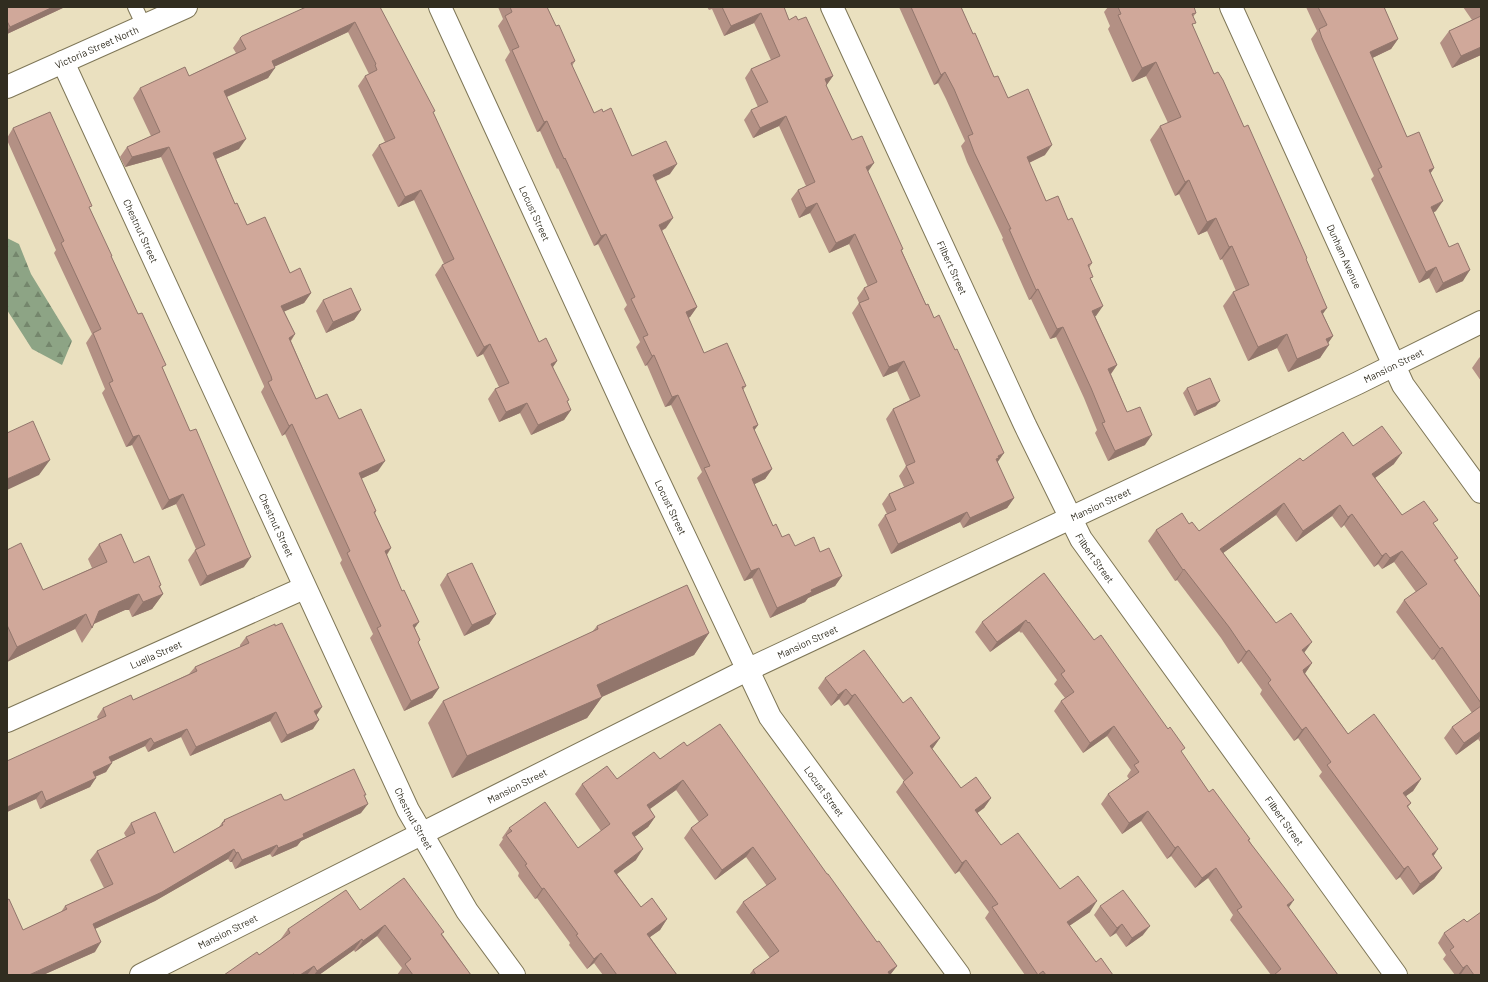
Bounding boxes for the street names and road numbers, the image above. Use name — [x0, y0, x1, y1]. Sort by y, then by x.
street label: Victoria Street North — [53, 23, 140, 71]
street label: Locust Street — [517, 184, 553, 243]
street label: Chestnut Street — [121, 197, 161, 265]
street label: Dunham Avenue — [1325, 222, 1364, 290]
street label: Filbert Street — [935, 239, 970, 297]
street label: Mansion Street — [1362, 345, 1426, 385]
street label: Locust Street — [653, 478, 689, 537]
street label: Mansion Street — [1068, 484, 1133, 523]
street label: Chestnut Street — [257, 491, 297, 559]
street label: Filbert Street — [1073, 531, 1117, 585]
street label: Mansion Street — [775, 622, 840, 661]
street label: Luella Street — [128, 637, 184, 671]
street label: Locust Street — [802, 764, 847, 819]
street label: Mansion Street — [485, 766, 549, 806]
street label: Chestnut Street — [392, 786, 436, 852]
street label: Filbert Street — [1263, 794, 1307, 848]
street label: Mansion Street — [196, 911, 260, 951]

